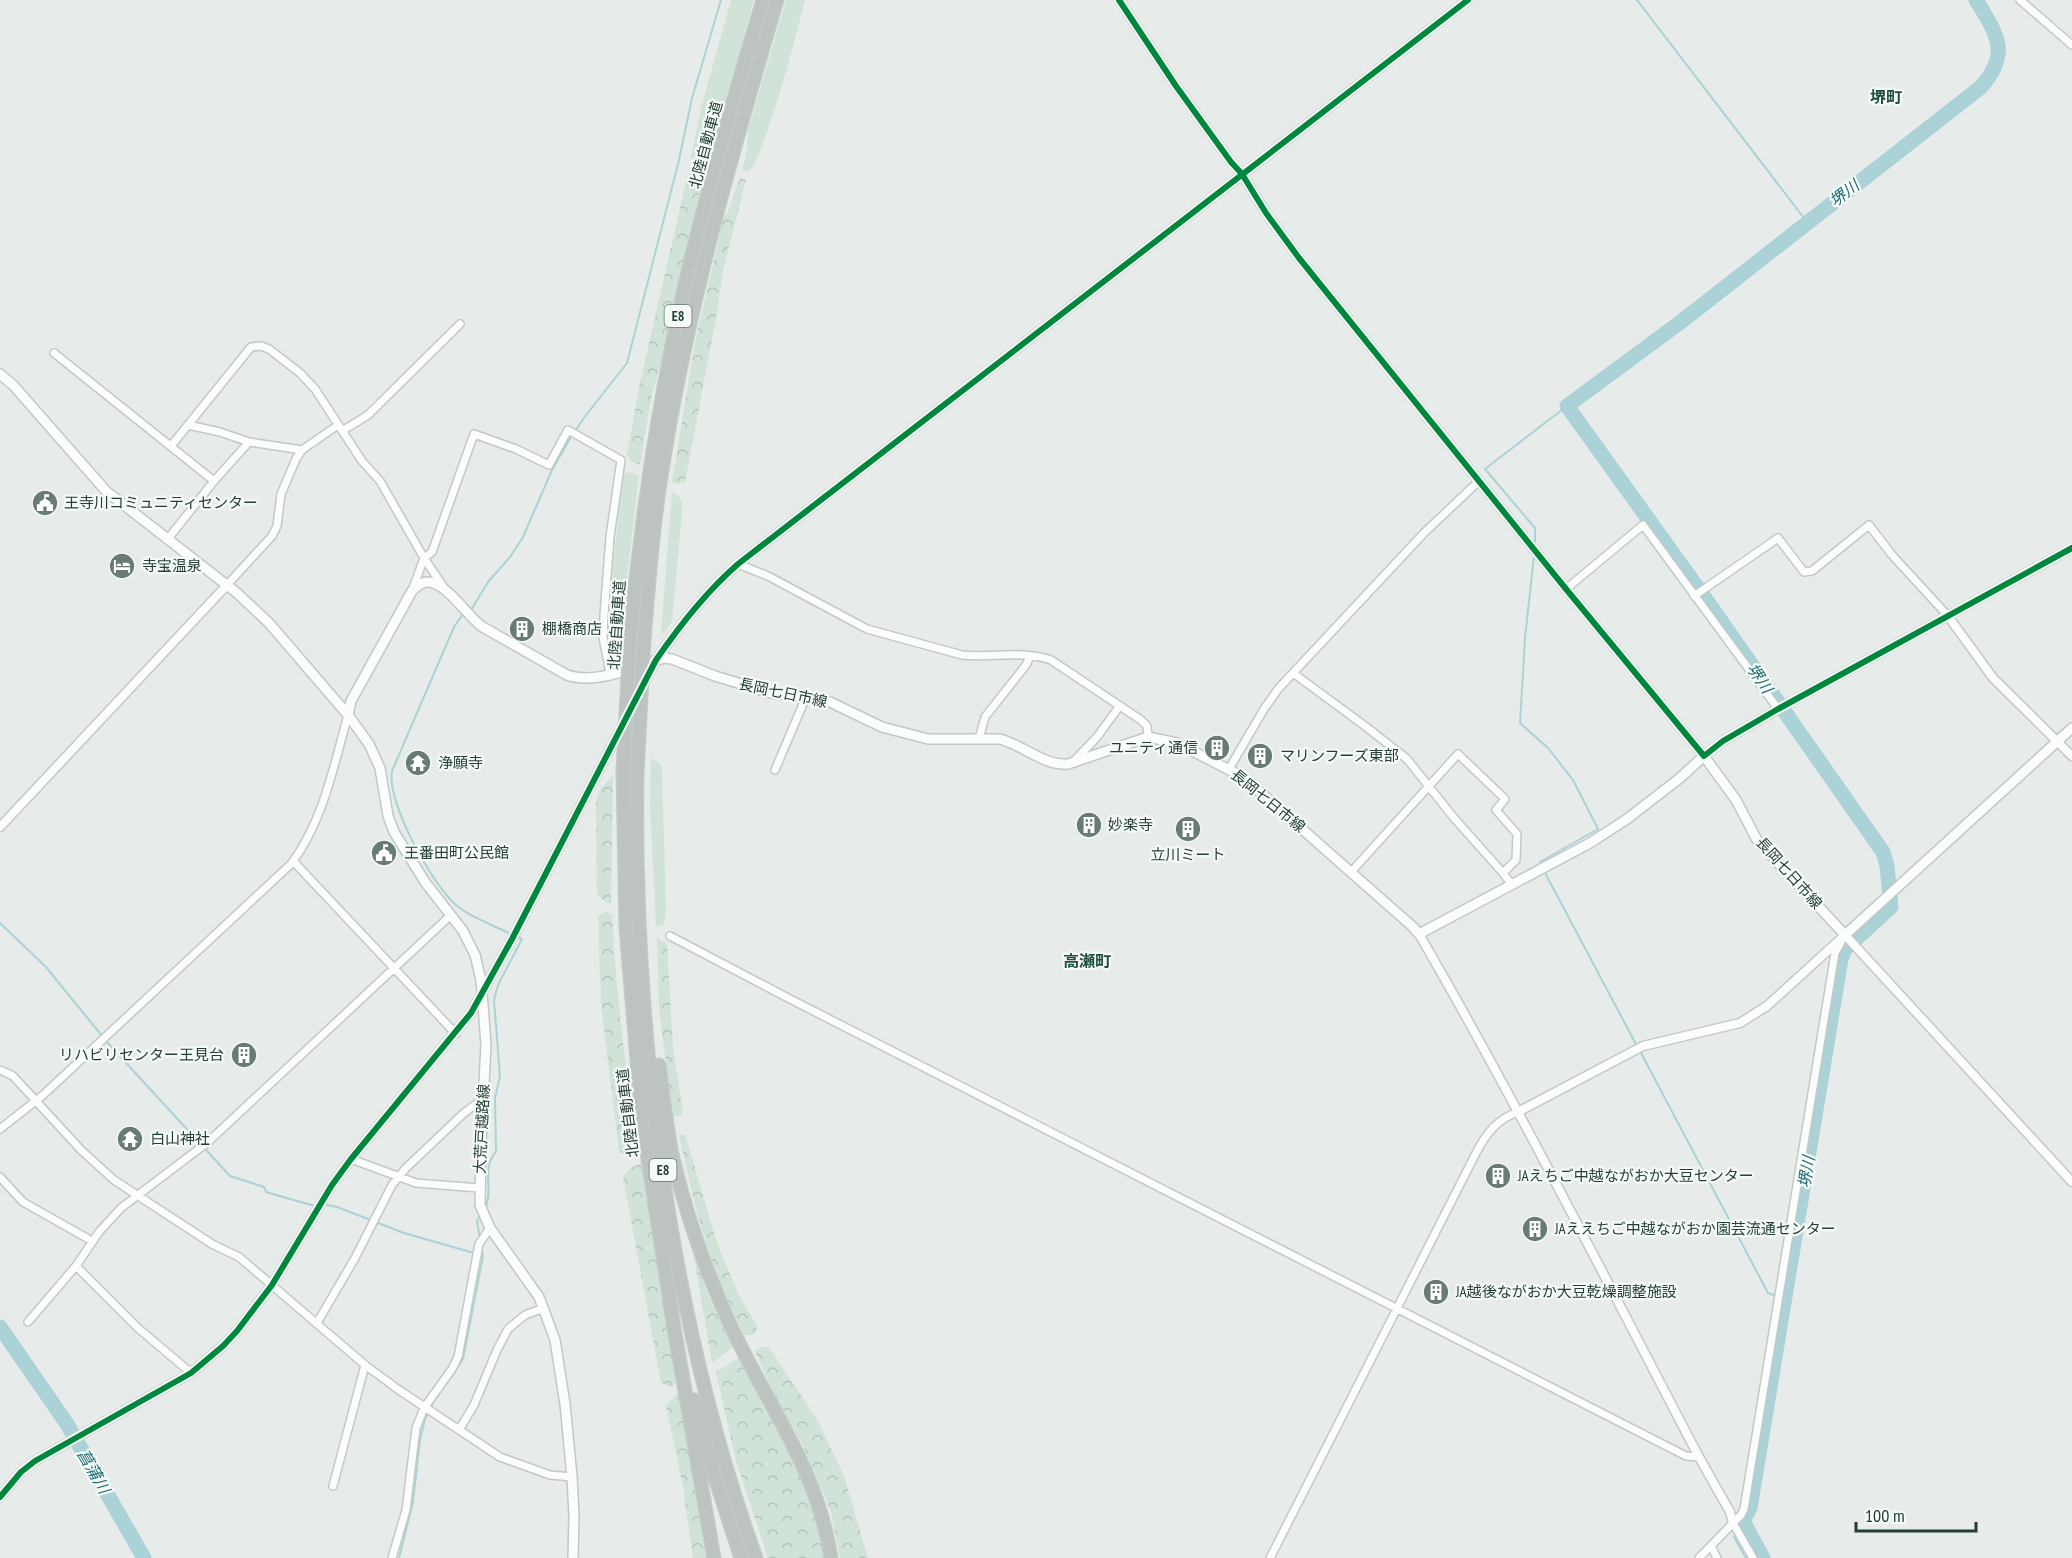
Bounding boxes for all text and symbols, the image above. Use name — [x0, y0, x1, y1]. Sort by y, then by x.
district label: 堺町 — [1870, 87, 1902, 107]
street label: 北陸自動車道 — [685, 99, 726, 191]
water label: 堺川 — [1825, 174, 1864, 211]
road number: E8 — [664, 305, 692, 327]
public building icon: 王寺川コミュニティセンター — [30, 488, 60, 518]
place label: 王寺川コミュニティセンター — [64, 493, 258, 512]
hotel icon: 寺宝温泉 — [107, 551, 137, 581]
place label: 寺宝温泉 — [142, 556, 202, 575]
street label: 北陸自動車道 — [604, 579, 629, 671]
building icon: 棚橋商店 — [507, 614, 537, 644]
place label: 棚橋商店 — [542, 619, 602, 638]
water label: 堺川 — [1743, 659, 1779, 698]
street label: 長岡七日市線 — [737, 674, 829, 711]
building icon: ユニティ通信 — [1202, 733, 1232, 763]
place label: ユニティ通信 — [1109, 738, 1198, 757]
building icon: マリンフーズ東部 — [1245, 741, 1275, 771]
place label: マリンフーズ東部 — [1280, 746, 1399, 765]
temple icon: 浄願寺 — [403, 748, 433, 778]
place label: 浄願寺 — [438, 753, 483, 772]
street label: 長岡七日市線 — [1227, 765, 1309, 836]
building icon: 妙楽寺 — [1074, 810, 1104, 840]
building icon: 立川ミート — [1173, 814, 1203, 844]
place label: 妙楽寺 — [1108, 815, 1153, 834]
street label: 長岡七日市線 — [1752, 833, 1827, 912]
public building icon: 王番田町公民館 — [369, 838, 399, 868]
place label: 王番田町公民館 — [404, 843, 509, 862]
place label: 立川ミート — [1150, 845, 1226, 864]
district label: 高瀬町 — [1063, 951, 1111, 971]
building icon: リハビリセンター王見台 — [229, 1040, 259, 1070]
place label: リハビリセンター王見台 — [59, 1045, 224, 1064]
street label: 北陸自動車道 — [613, 1067, 642, 1159]
street label: 大荒戸越路線 — [470, 1084, 493, 1174]
temple icon: 白山神社 — [115, 1124, 145, 1154]
place label: 白山神社 — [150, 1129, 210, 1148]
water label: 堺川 — [1794, 1153, 1819, 1189]
road number: E8 — [650, 1159, 676, 1181]
building icon: JAえちご中越ながおか大豆センター — [1483, 1161, 1513, 1191]
place label: JAえちご中越ながおか大豆センター — [1517, 1166, 1754, 1185]
building icon: JAええちご中越ながおか園芸流通センター — [1520, 1214, 1550, 1244]
place label: JAええちご中越ながおか園芸流通センター — [1554, 1219, 1836, 1238]
building icon: JA越後ながおか大豆乾燥調整施設 — [1421, 1277, 1451, 1307]
place label: JA越後ながおか大豆乾燥調整施設 — [1455, 1282, 1677, 1301]
water label: 菖蒲川 — [73, 1445, 116, 1499]
scale bar — [1856, 1495, 1976, 1533]
text: 100 m — [1865, 1504, 1905, 1527]

